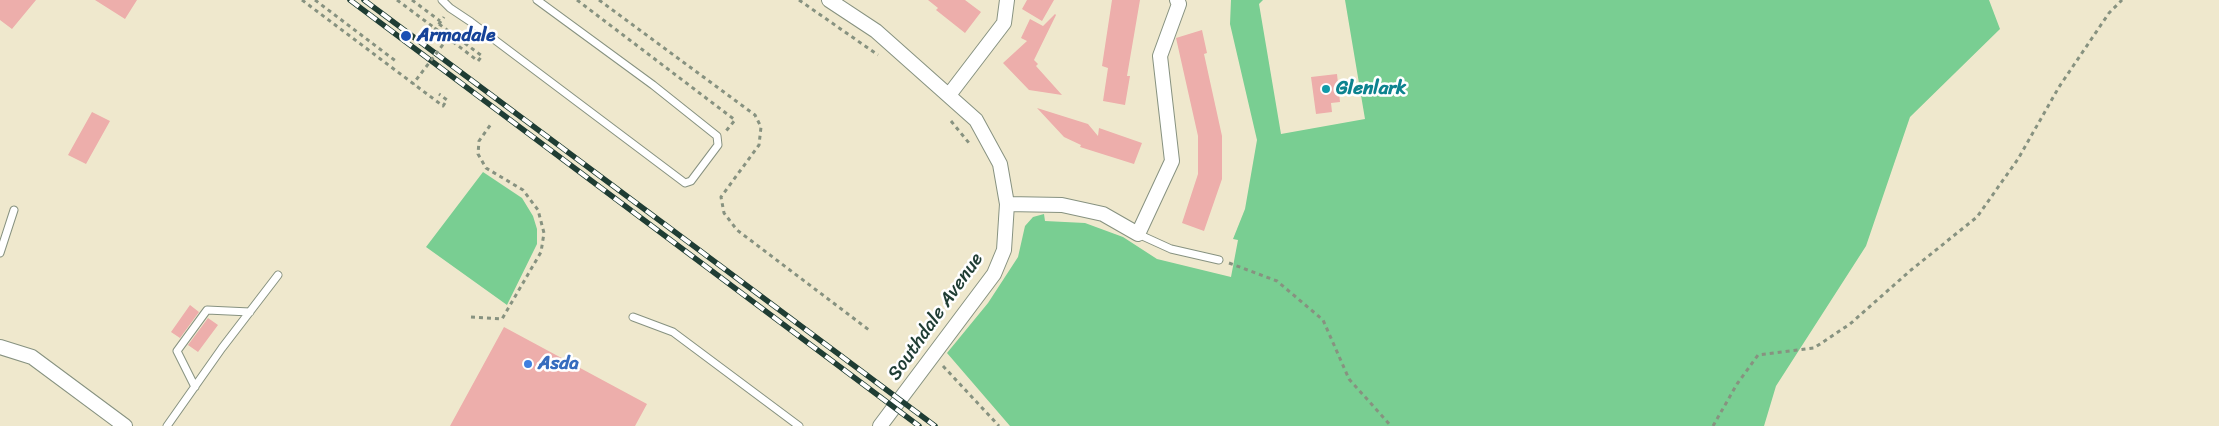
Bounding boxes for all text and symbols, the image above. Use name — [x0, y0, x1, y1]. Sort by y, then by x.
place label: Armadale — [417, 25, 496, 47]
marker: Armadale — [399, 29, 413, 43]
place label: Glenlark — [1336, 78, 1406, 100]
marker: Glenlark — [1320, 83, 1332, 95]
street label: Southdale Avenue — [884, 249, 988, 385]
place label: Asda — [538, 353, 579, 375]
marker: Asda — [522, 358, 534, 370]

